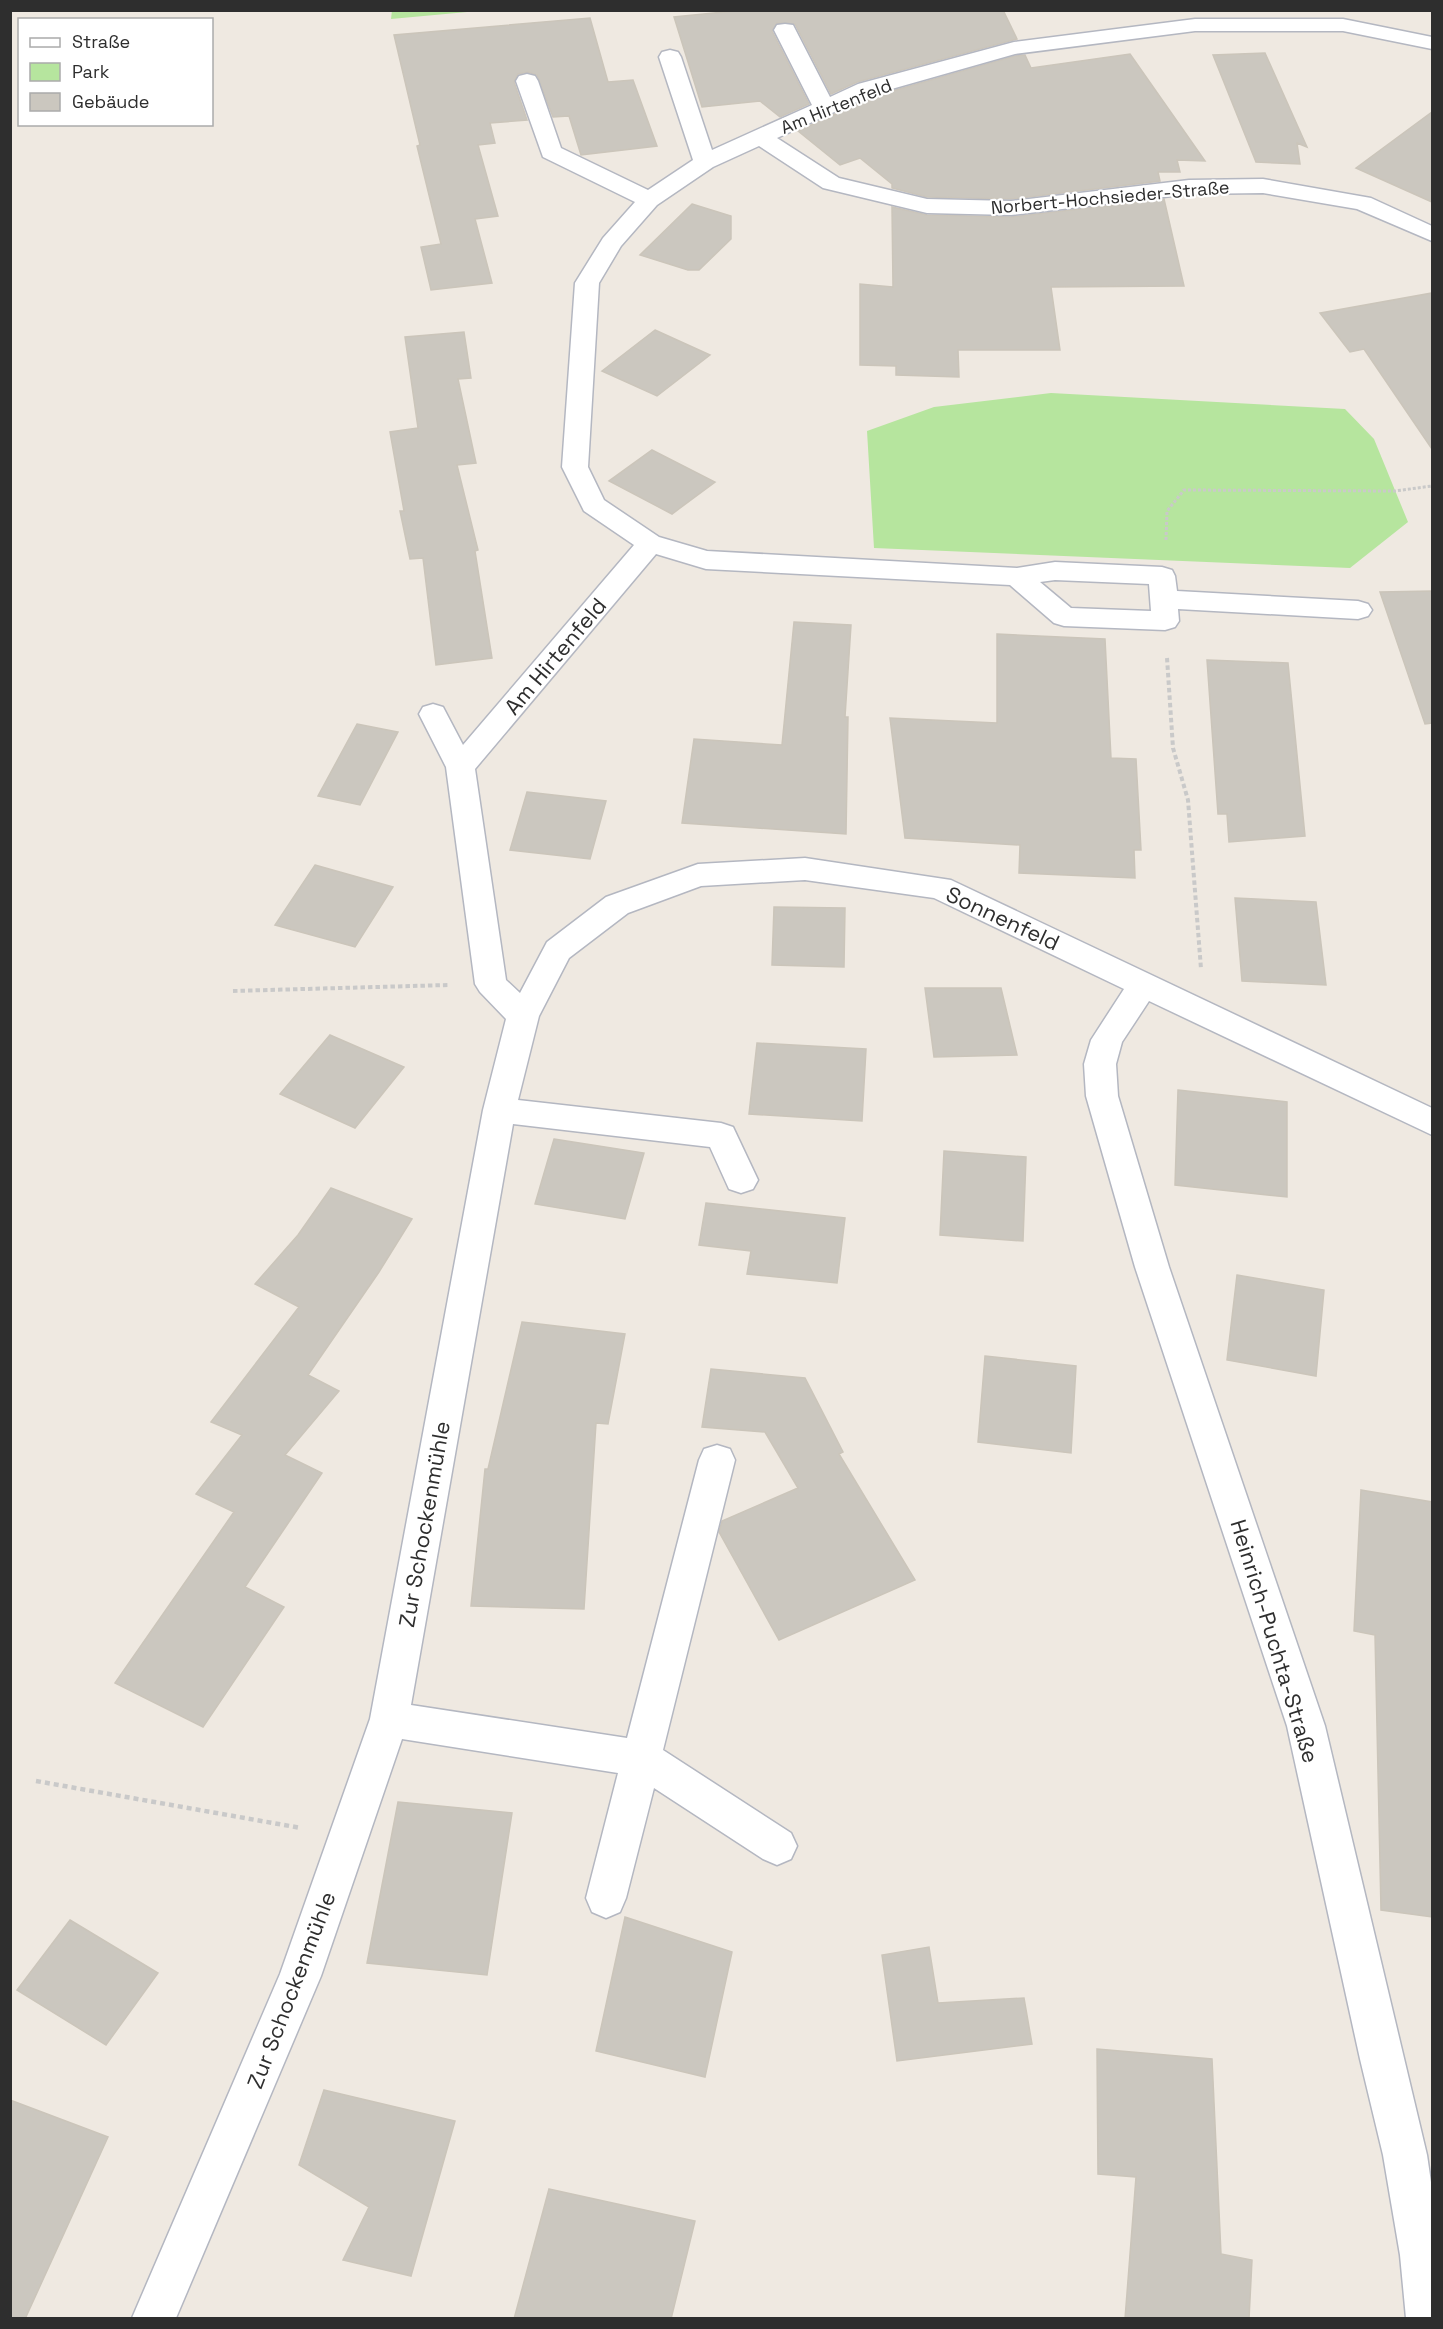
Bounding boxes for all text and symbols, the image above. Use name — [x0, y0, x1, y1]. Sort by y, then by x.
legend — [18, 18, 213, 126]
text: Straße — [72, 30, 130, 53]
text: Park — [72, 60, 110, 83]
street label: Am Hirtenfeld — [777, 73, 895, 139]
text: Gebäude — [72, 90, 150, 113]
street label: Norbert-Hochsieder-Straße — [990, 175, 1230, 219]
street label: Am Hirtenfeld — [498, 592, 612, 720]
street label: Sonnenfeld — [942, 880, 1064, 956]
street label: Zur Schockenmühle — [392, 1419, 456, 1629]
street label: Heinrich-Puchta-Straße — [1225, 1516, 1325, 1766]
street label: Zur Schockenmühle — [241, 1888, 341, 2092]

